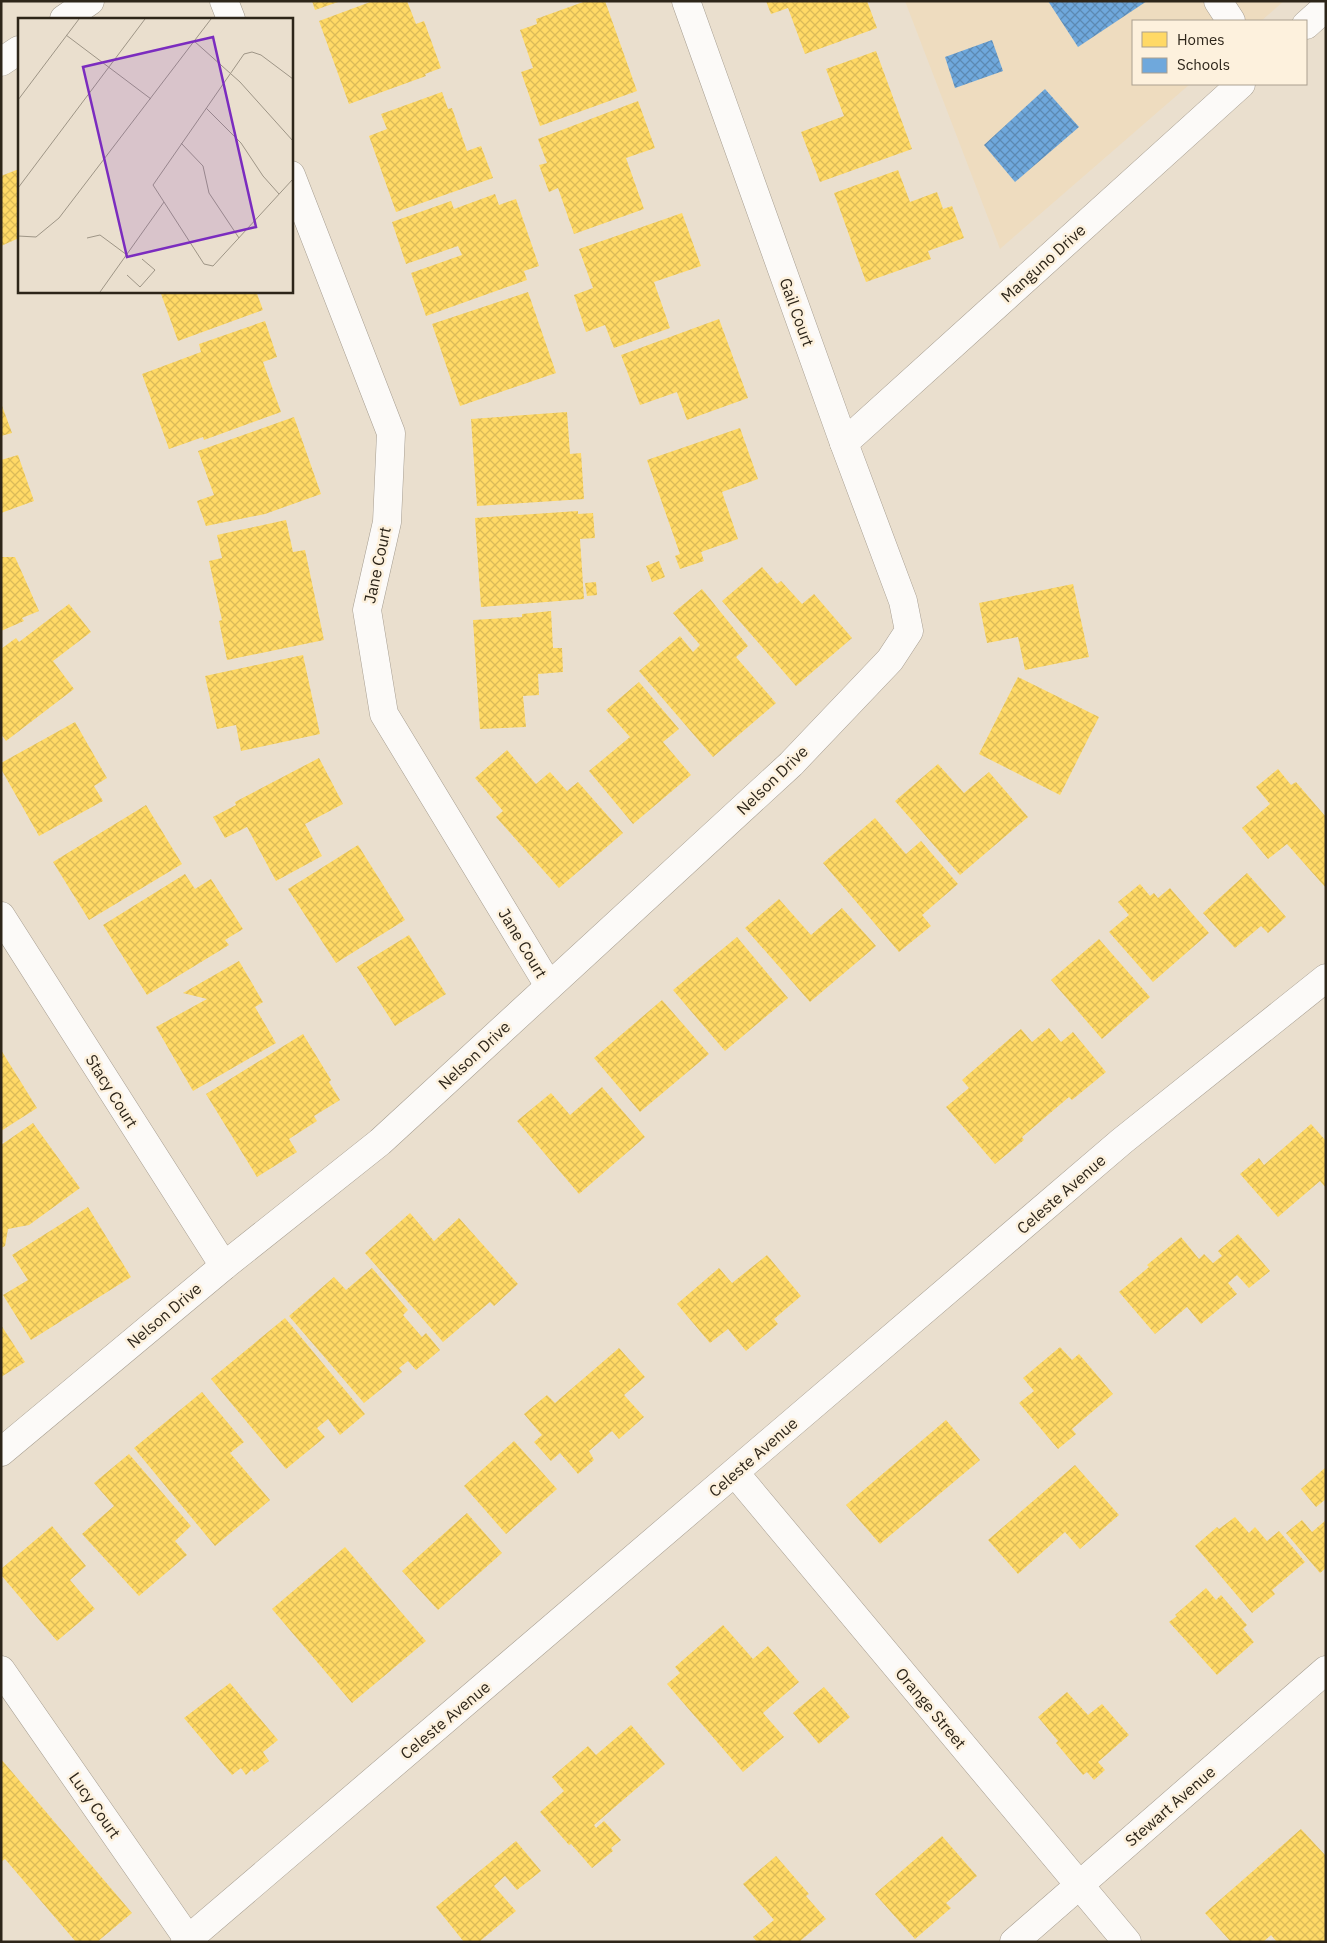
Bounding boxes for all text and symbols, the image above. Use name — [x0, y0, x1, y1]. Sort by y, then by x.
inset map — [18, 18, 292, 292]
legend — [1132, 20, 1307, 85]
text: Homes — [1177, 30, 1225, 49]
text: Schools — [1177, 55, 1230, 74]
street label: Manguno Drive — [997, 220, 1090, 306]
street label: Gail Court — [775, 275, 819, 349]
street label: Jane Court — [359, 525, 395, 605]
street label: Nelson Drive — [732, 741, 812, 819]
street label: Jane Court — [494, 904, 552, 982]
street label: Nelson Drive — [434, 1016, 514, 1093]
street label: Stacy Court — [82, 1051, 142, 1131]
street label: Celeste Avenue — [1013, 1150, 1110, 1238]
street label: Nelson Drive — [123, 1278, 206, 1352]
street label: Celeste Avenue — [705, 1413, 802, 1501]
street label: Orange Street — [891, 1663, 971, 1753]
street label: Celeste Avenue — [396, 1677, 494, 1763]
street label: Stewart Avenue — [1121, 1761, 1219, 1851]
street label: Lucy Court — [65, 1768, 125, 1842]

